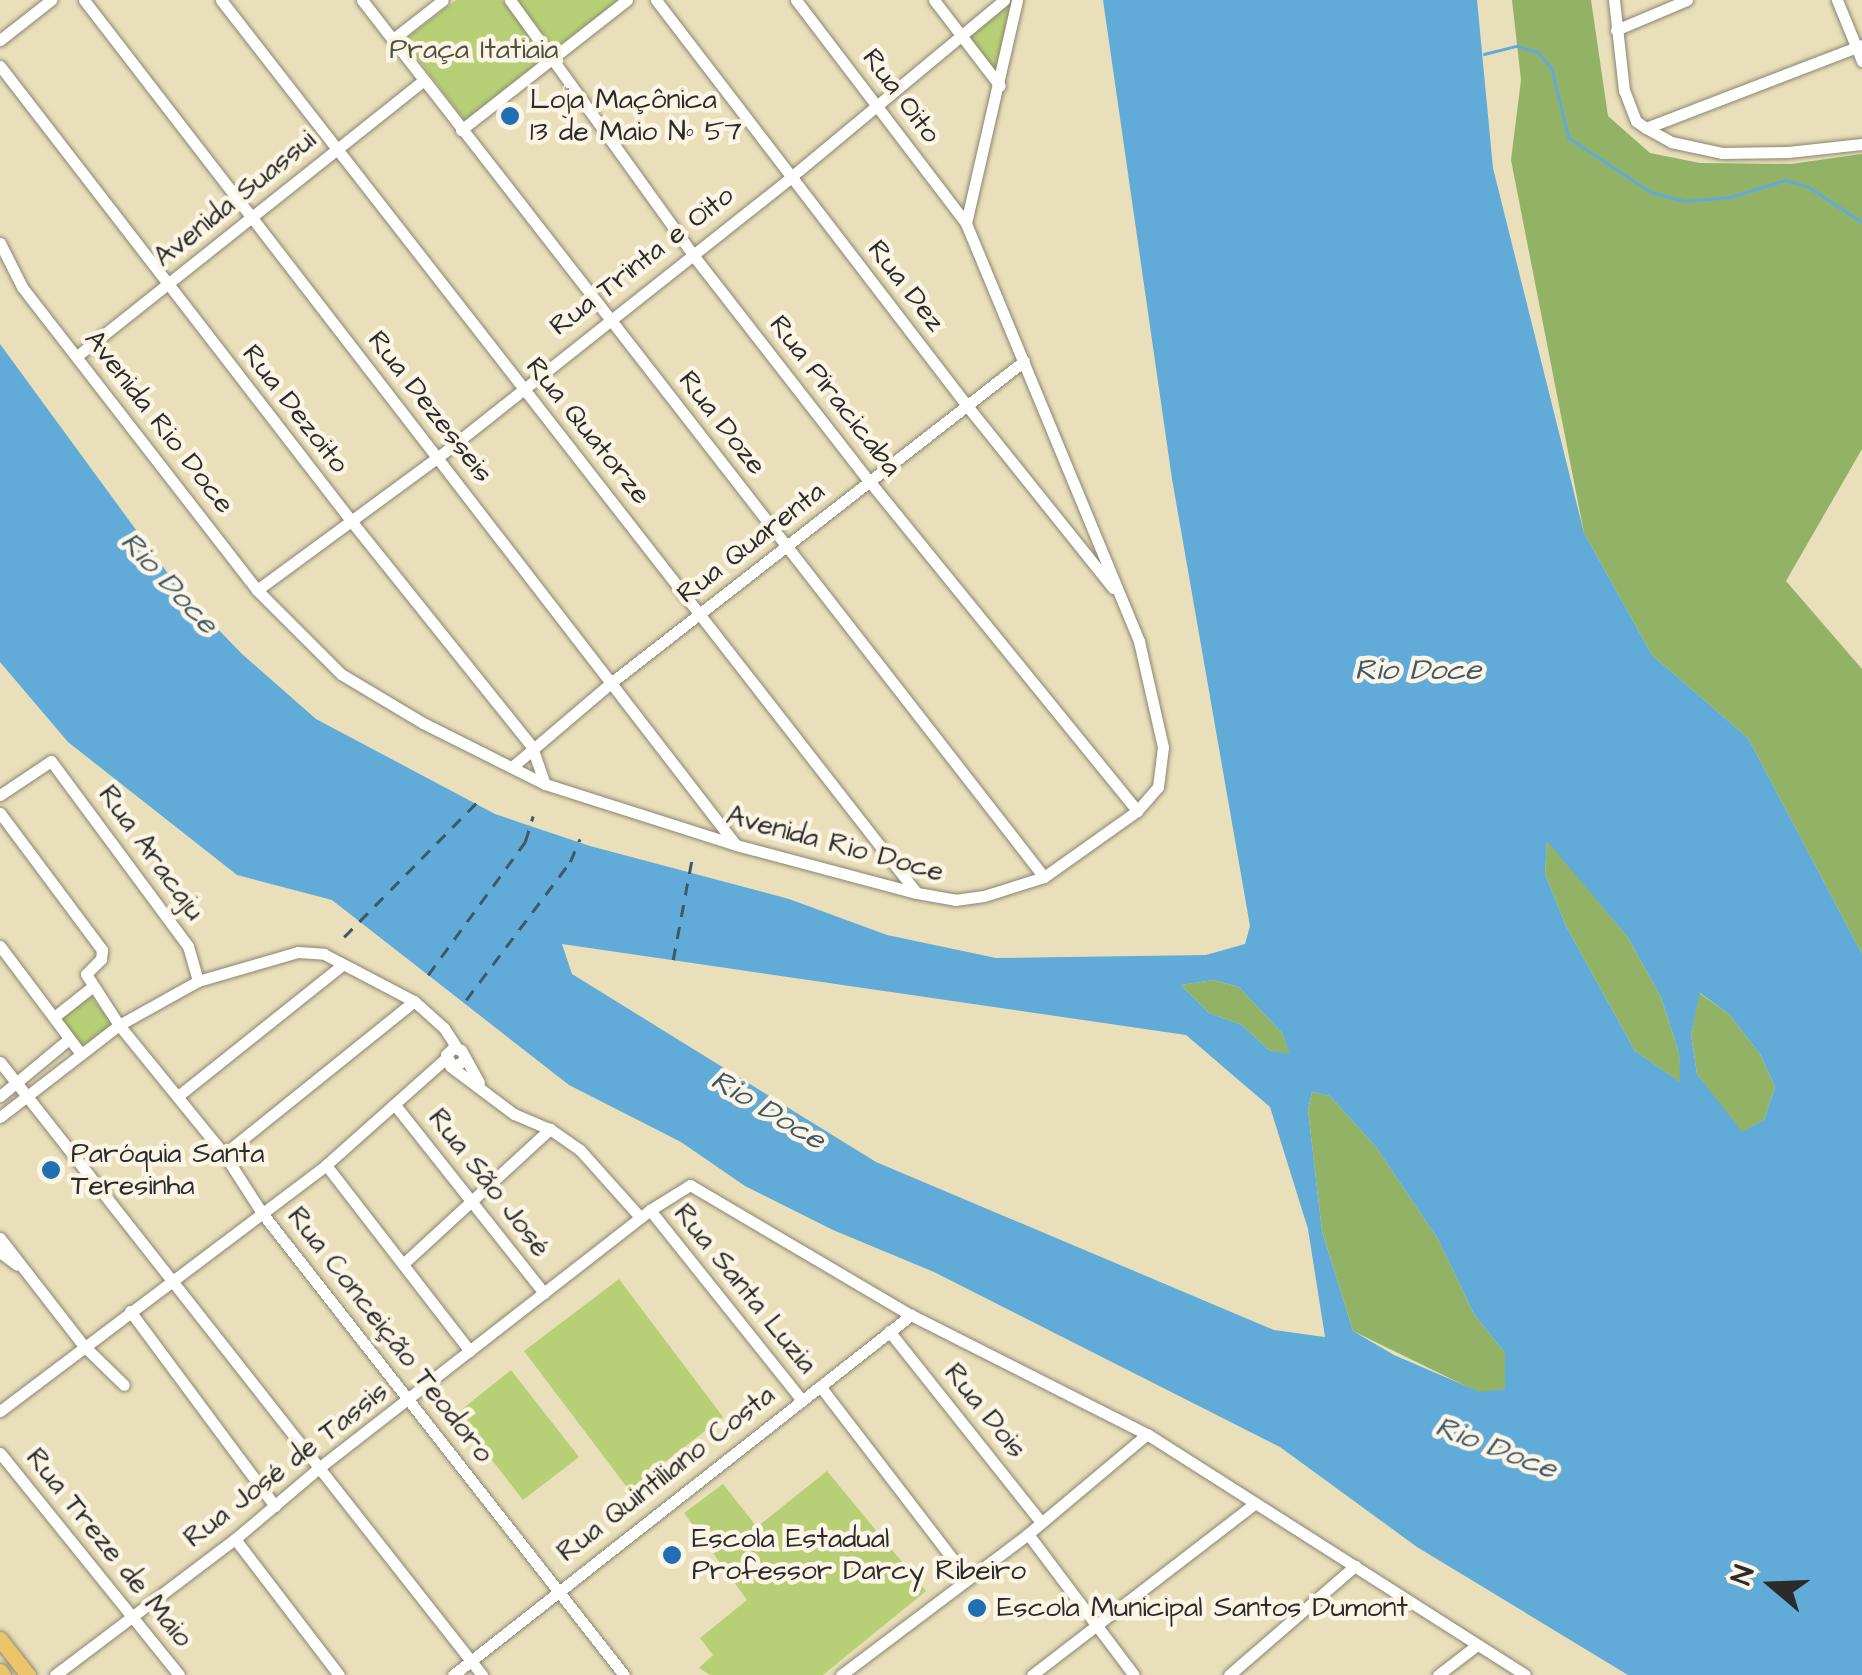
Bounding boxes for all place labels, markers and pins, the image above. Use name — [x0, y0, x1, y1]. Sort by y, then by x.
place label: Loja Maçônica 13 de Maio Nº 57 — [530, 83, 742, 149]
marker: Loja Maçônica 13 de Maio Nº 57 — [499, 105, 521, 127]
place label: Paróquia Santa Teresinha — [71, 1137, 264, 1203]
marker: Paróquia Santa Teresinha — [40, 1159, 62, 1181]
place label: Escola Estadual Professor Darcy Ribeiro — [692, 1522, 1026, 1588]
marker: Escola Estadual Professor Darcy Ribeiro — [661, 1544, 683, 1566]
place label: Escola Municipal Santos Dumont — [997, 1591, 1408, 1625]
marker: Escola Municipal Santos Dumont — [966, 1597, 988, 1619]

